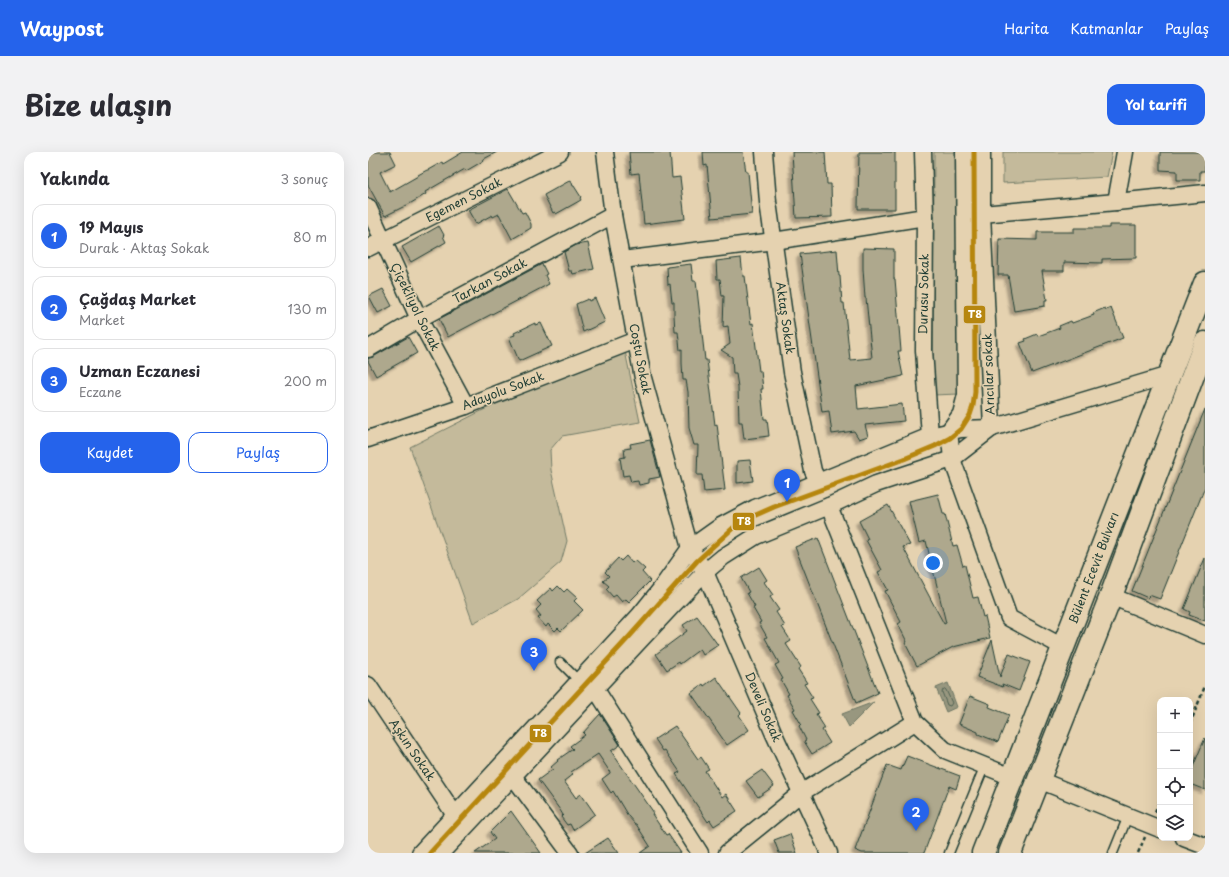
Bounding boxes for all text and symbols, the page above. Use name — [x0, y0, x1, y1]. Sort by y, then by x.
text: Waypost — [20, 14, 104, 42]
text: Harita — [1004, 18, 1049, 39]
text: Katmanlar — [1071, 18, 1143, 39]
text: Paylaş — [1165, 18, 1209, 39]
text: Bize ulaşın — [24, 83, 172, 126]
button: Yol tarifi — [1107, 84, 1205, 125]
text: Yakında — [40, 165, 110, 191]
text: 3 sonuç — [280, 169, 328, 188]
street label: Egemen Sokak — [422, 172, 505, 226]
text: 19 Mayıs — [79, 215, 143, 238]
text: 1 — [51, 227, 57, 246]
text: 80 m — [293, 227, 327, 246]
text: Durak · Aktaş Sokak — [79, 238, 209, 257]
street label: Tarkan Sokak — [449, 253, 530, 307]
street label: Durusu Sokak — [913, 253, 933, 335]
street label: Çiçekliyol Sokak — [387, 259, 445, 354]
street label: Aktaş Sokak — [772, 280, 800, 355]
text: Çağdaş Market — [79, 287, 196, 310]
text: 2 — [49, 299, 59, 318]
text: 130 m — [288, 299, 327, 318]
line badge: T8 — [963, 305, 986, 324]
text: T8 — [968, 305, 982, 322]
text: Market — [79, 310, 125, 329]
street label: Coştu Sokak — [625, 322, 657, 396]
street label: Arıcılar sokak — [978, 333, 998, 415]
text: Uzman Eczanesi — [79, 359, 200, 382]
street label: Adayolu Sokak — [459, 366, 546, 414]
text: 3 — [50, 371, 58, 390]
text: 200 m — [284, 371, 327, 390]
text: Eczane — [79, 382, 122, 401]
button: Kaydet — [40, 432, 180, 473]
button: Paylaş — [188, 432, 328, 473]
pin: 1 — [774, 469, 800, 502]
street label: Bülent Ecevit Bulvarı — [1063, 509, 1123, 626]
line badge: T8 — [732, 512, 755, 531]
text: T8 — [737, 512, 751, 529]
your location — [923, 553, 943, 573]
pin: 3 — [521, 638, 547, 671]
street label: Develi Sokak — [741, 669, 787, 745]
map controls — [1157, 697, 1193, 841]
button: + — [1157, 697, 1193, 733]
street label: Aşkın Sokak — [385, 715, 440, 784]
line badge: T8 — [529, 724, 552, 743]
text: T8 — [533, 724, 547, 741]
button: − — [1157, 733, 1193, 769]
button: locate — [1157, 769, 1193, 805]
pin: 2 — [903, 798, 929, 831]
button: layers — [1157, 805, 1193, 841]

